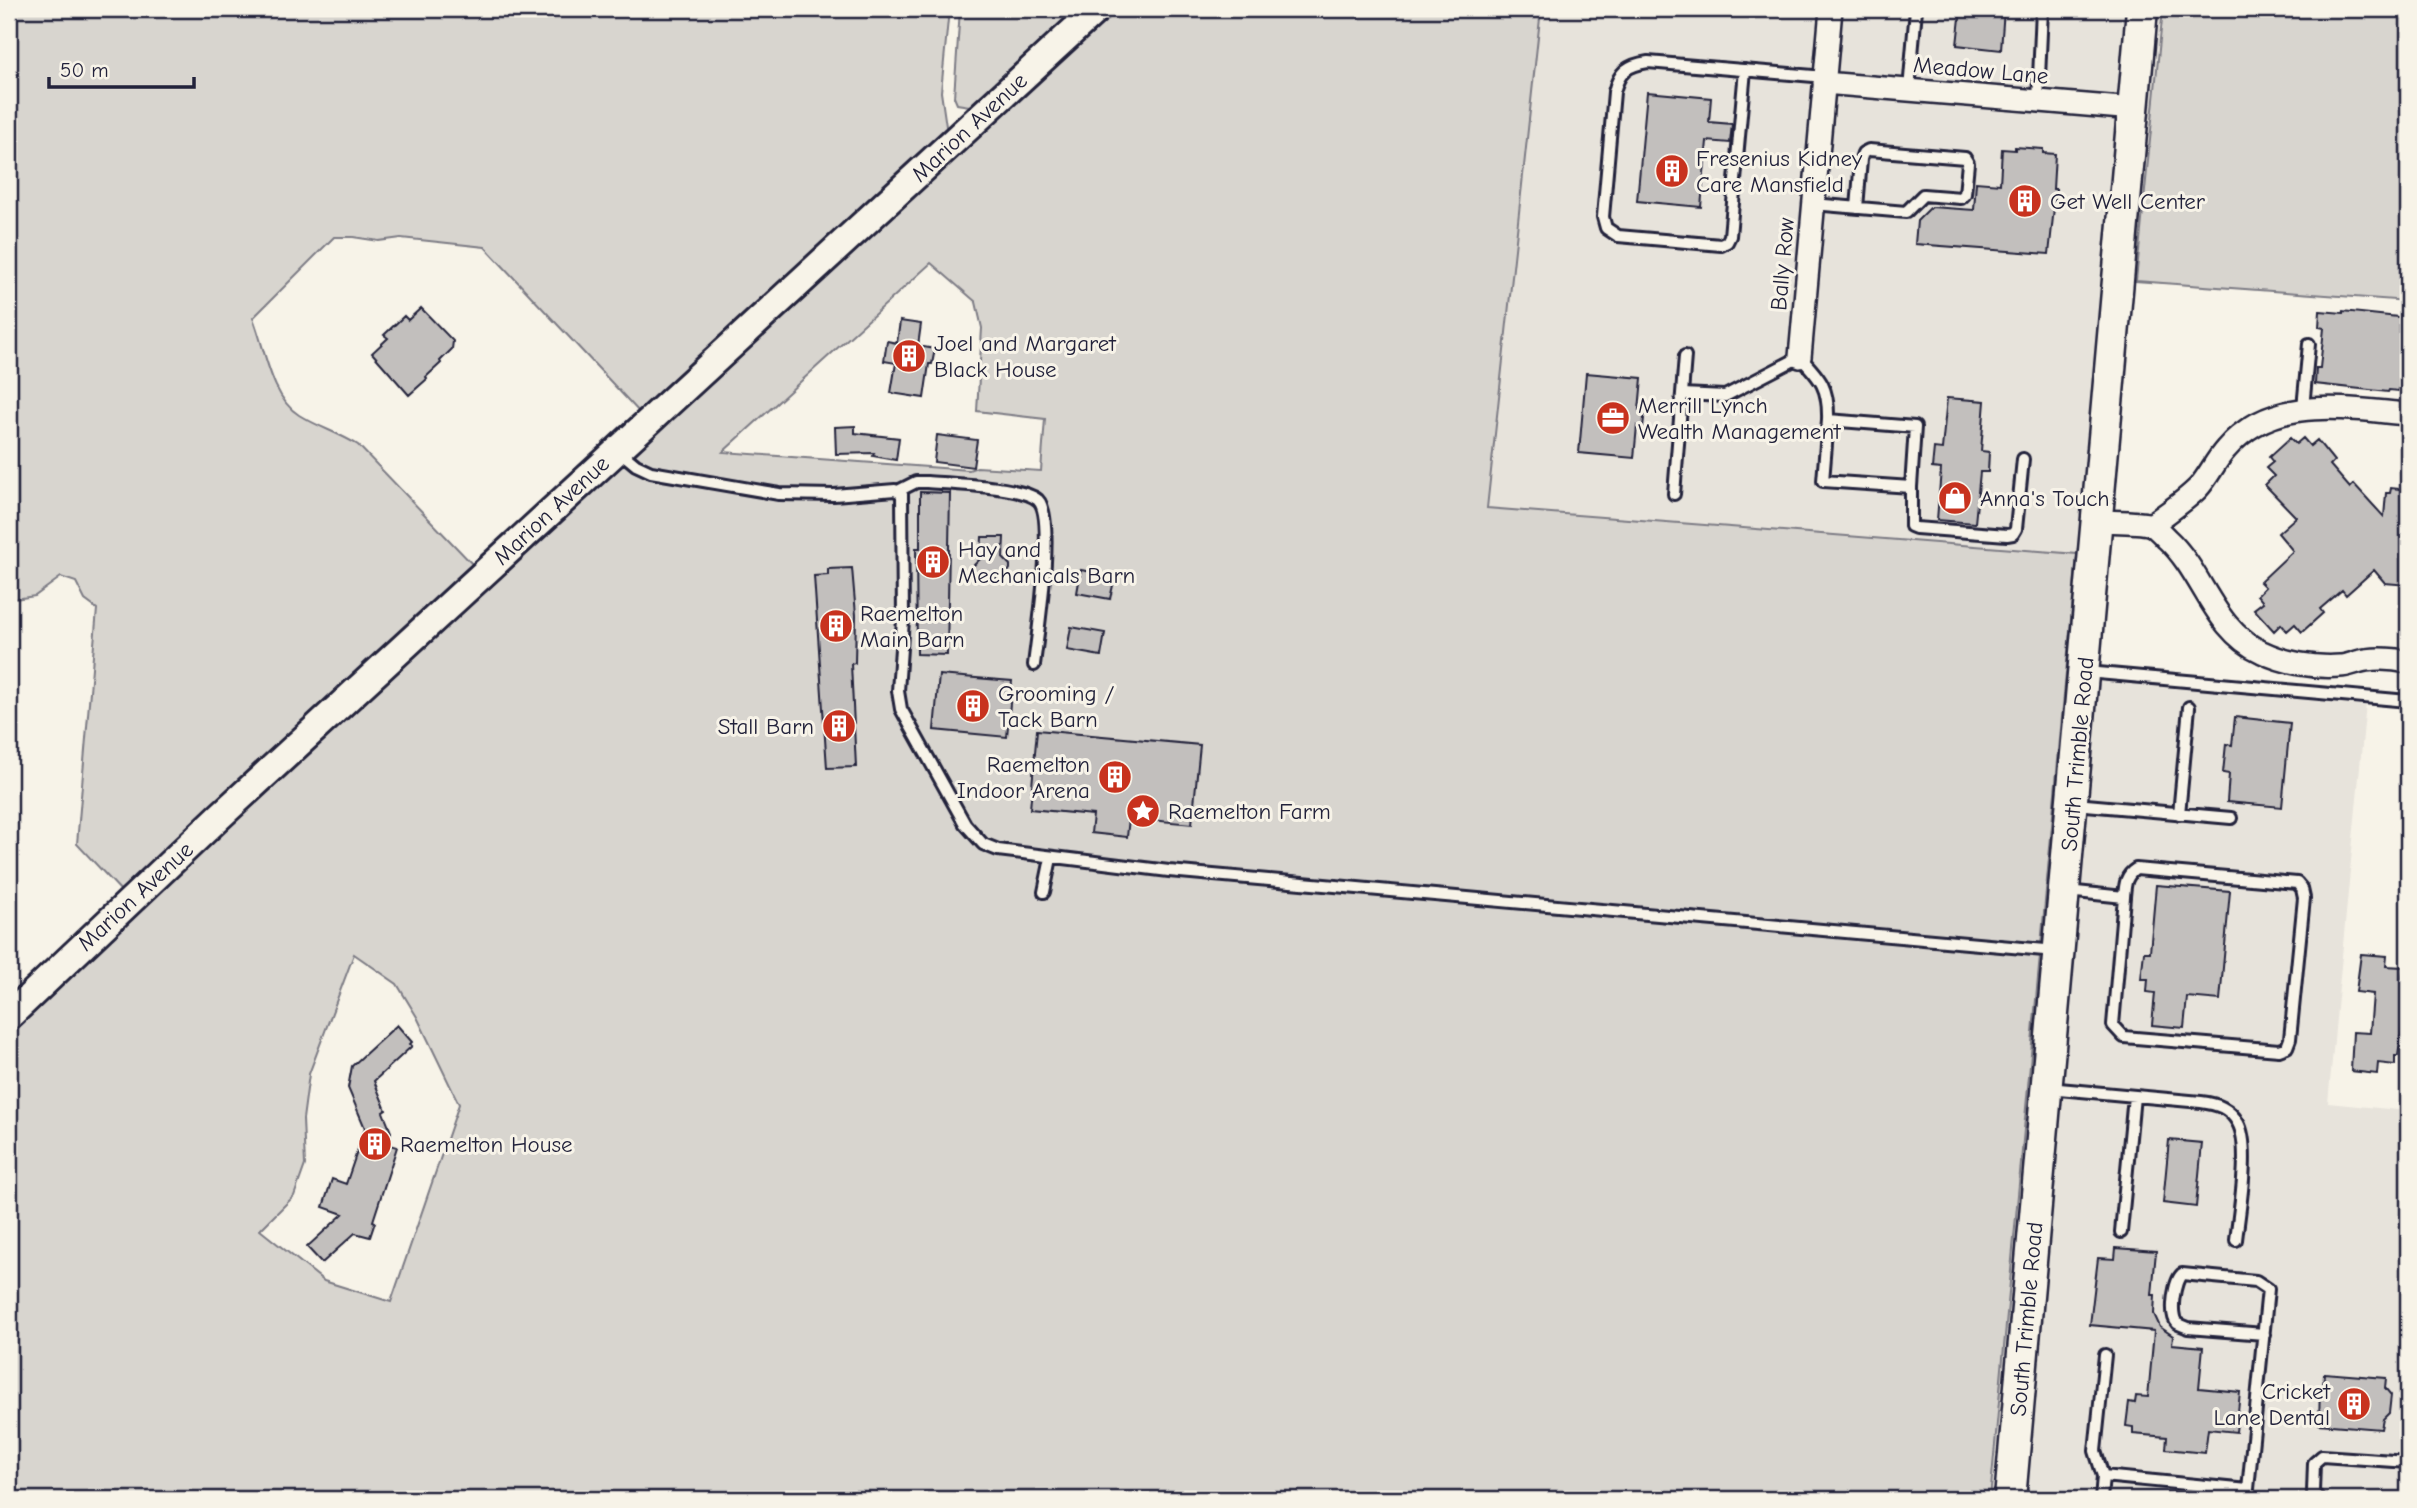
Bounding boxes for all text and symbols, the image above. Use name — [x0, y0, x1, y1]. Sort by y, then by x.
scale bar — [49, 46, 194, 90]
street label: Meadow Lane — [1912, 51, 2050, 90]
text: 50 m — [60, 58, 109, 82]
street label: Marion Avenue — [906, 67, 1033, 188]
place label: Fresenius Kidney Care Mansfield — [1696, 145, 1863, 198]
building icon: Fresenius Kidney Care Mansfield — [1653, 152, 1691, 190]
building icon: Get Well Center — [2006, 182, 2044, 220]
place label: Get Well Center — [2050, 188, 2206, 215]
street label: Bally Row — [1765, 216, 1800, 312]
place label: Joel and Margaret Black House — [934, 330, 1117, 383]
building icon: Joel and Margaret Black House — [890, 337, 928, 375]
place label: Merrill Lynch Wealth Management — [1638, 392, 1842, 445]
office icon: Merrill Lynch Wealth Management — [1594, 399, 1632, 437]
street label: Marion Avenue — [488, 450, 615, 571]
shop icon: Anna's Touch — [1936, 479, 1974, 517]
place label: Anna's Touch — [1980, 485, 2110, 512]
place label: Hay and Mechanicals Barn — [958, 536, 1135, 589]
building icon: Hay and Mechanicals Barn — [914, 543, 952, 581]
place label: Raemelton Main Barn — [860, 600, 965, 653]
building icon: Raemelton Main Barn — [817, 607, 855, 645]
street label: South Trimble Road — [2056, 656, 2099, 852]
place label: Grooming / Tack Barn — [998, 680, 1114, 733]
building icon: Grooming / Tack Barn — [954, 687, 992, 725]
building icon: Stall Barn — [820, 707, 858, 745]
place label: Stall Barn — [718, 713, 814, 740]
place label: Raemelton Indoor Arena — [957, 751, 1090, 804]
building icon: Raemelton Indoor Arena — [1096, 758, 1134, 796]
place icon: Raemelton Farm — [1124, 792, 1162, 830]
place label: Raemelton Farm — [1168, 798, 1331, 825]
street label: Marion Avenue — [72, 836, 199, 957]
building icon: Raemelton House — [356, 1125, 394, 1163]
place label: Raemelton House — [400, 1131, 572, 1158]
street label: South Trimble Road — [2005, 1221, 2048, 1417]
place label: Cricket Lane Dental — [2214, 1378, 2331, 1431]
building icon: Cricket Lane Dental — [2335, 1385, 2373, 1423]

